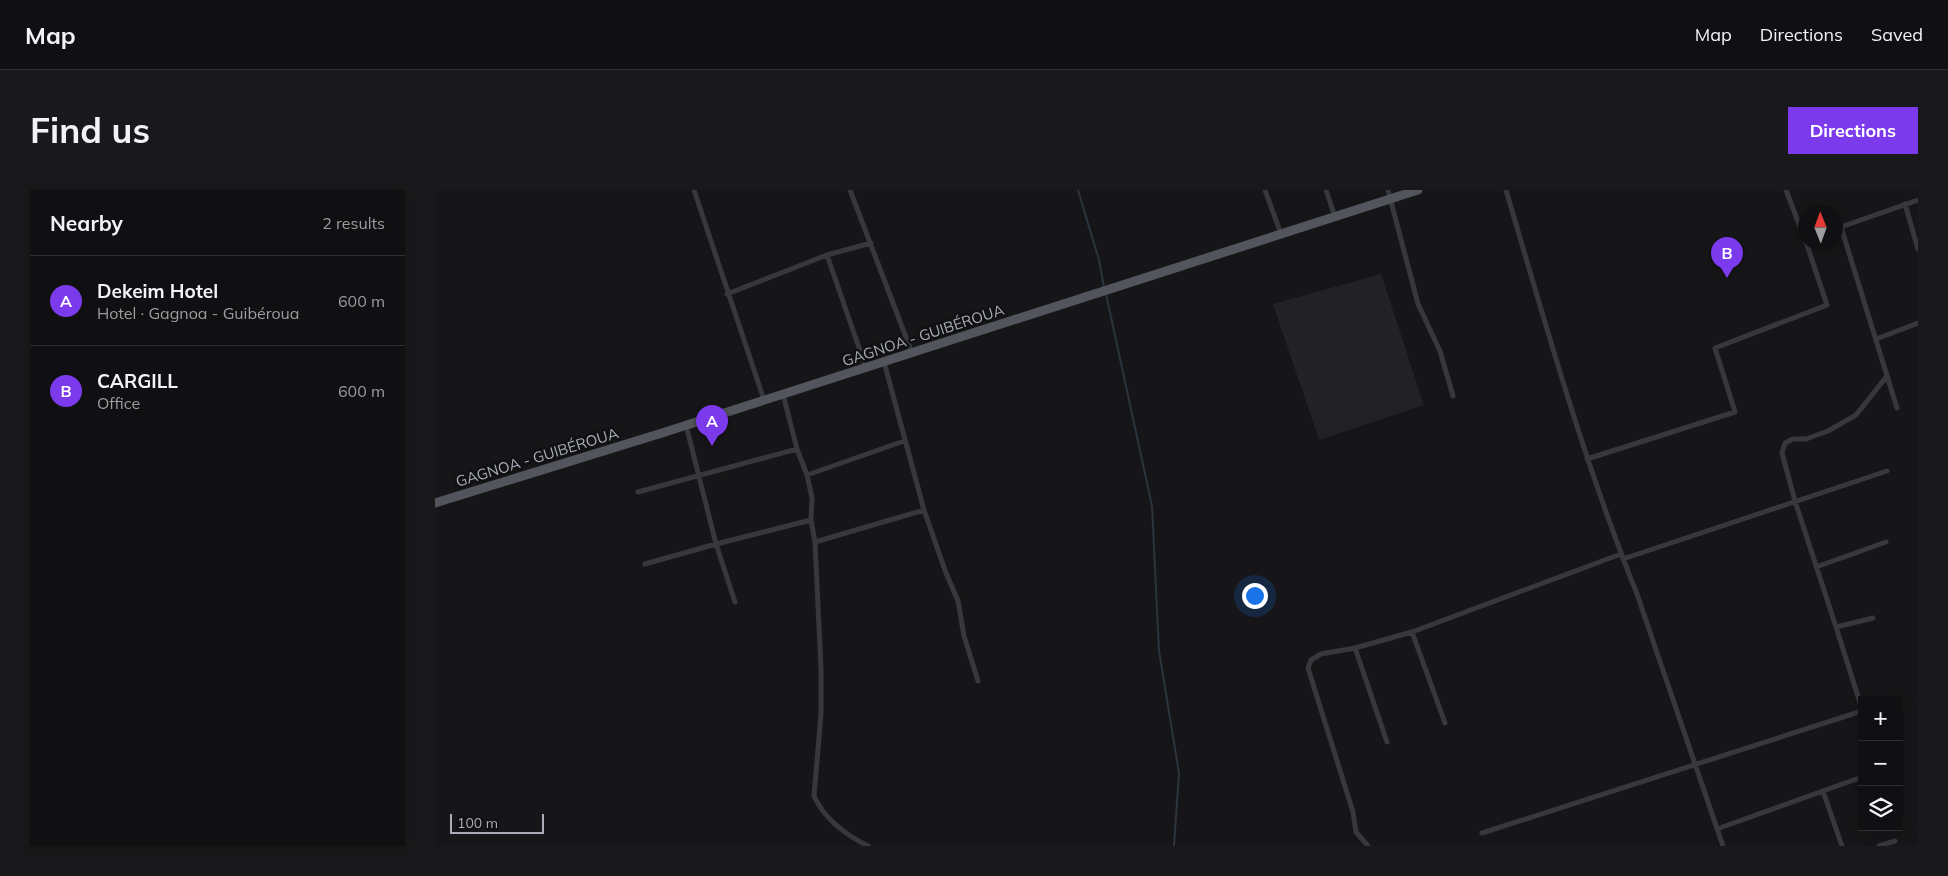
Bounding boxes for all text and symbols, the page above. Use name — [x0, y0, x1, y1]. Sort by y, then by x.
text: Map — [25, 20, 76, 50]
text: Map — [1695, 23, 1732, 46]
text: Directions — [1760, 23, 1843, 46]
text: Saved — [1871, 23, 1923, 46]
button: Directions — [1788, 107, 1918, 154]
text: Find us — [30, 108, 150, 152]
north arrow — [1798, 205, 1843, 250]
text: Nearby — [50, 210, 123, 236]
text: 2 results — [322, 213, 385, 233]
pin: B — [1711, 237, 1743, 278]
text: Dekeim Hotel — [97, 279, 218, 303]
text: A — [60, 291, 72, 311]
text: 600 m — [338, 291, 385, 311]
street label: GAGNOA - GUIBÉROUA — [840, 300, 1006, 370]
text: Hotel · Gagnoa - Guibéroua — [97, 303, 299, 323]
text: CARGILL — [97, 369, 178, 393]
text: B — [60, 381, 72, 401]
text: 600 m — [338, 381, 385, 401]
text: Office — [97, 393, 140, 413]
pin: A — [696, 405, 728, 446]
street label: GAGNOA - GUIBÉROUA — [453, 423, 621, 491]
your location — [1242, 583, 1268, 609]
map controls — [1858, 696, 1903, 831]
button: + — [1858, 696, 1903, 741]
button: − — [1858, 741, 1903, 786]
button: layers — [1858, 786, 1903, 831]
scale bar — [450, 811, 544, 834]
text: 100 m — [457, 814, 498, 832]

